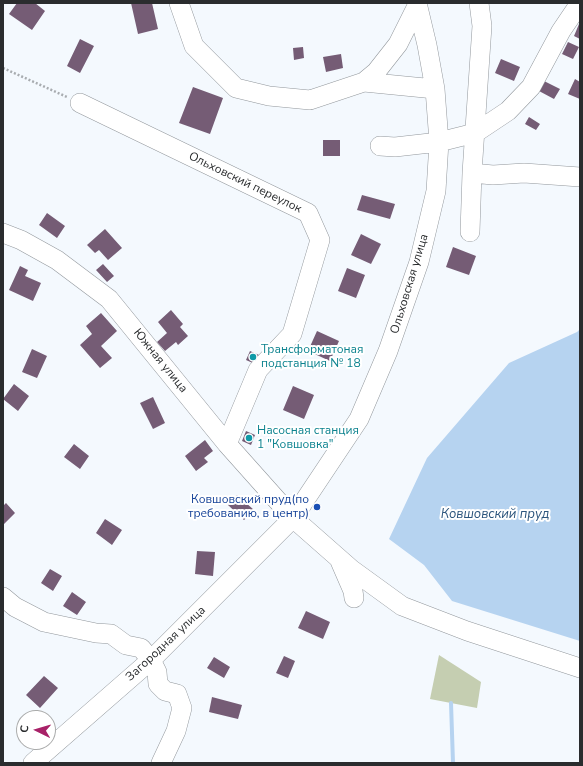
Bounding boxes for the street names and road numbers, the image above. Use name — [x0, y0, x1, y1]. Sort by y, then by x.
street label: Ольховский переулок — [186, 149, 304, 217]
street label: Ольховская улица — [388, 232, 432, 336]
street label: Южная улица — [130, 326, 190, 396]
street label: Загородная улица — [123, 603, 209, 685]

